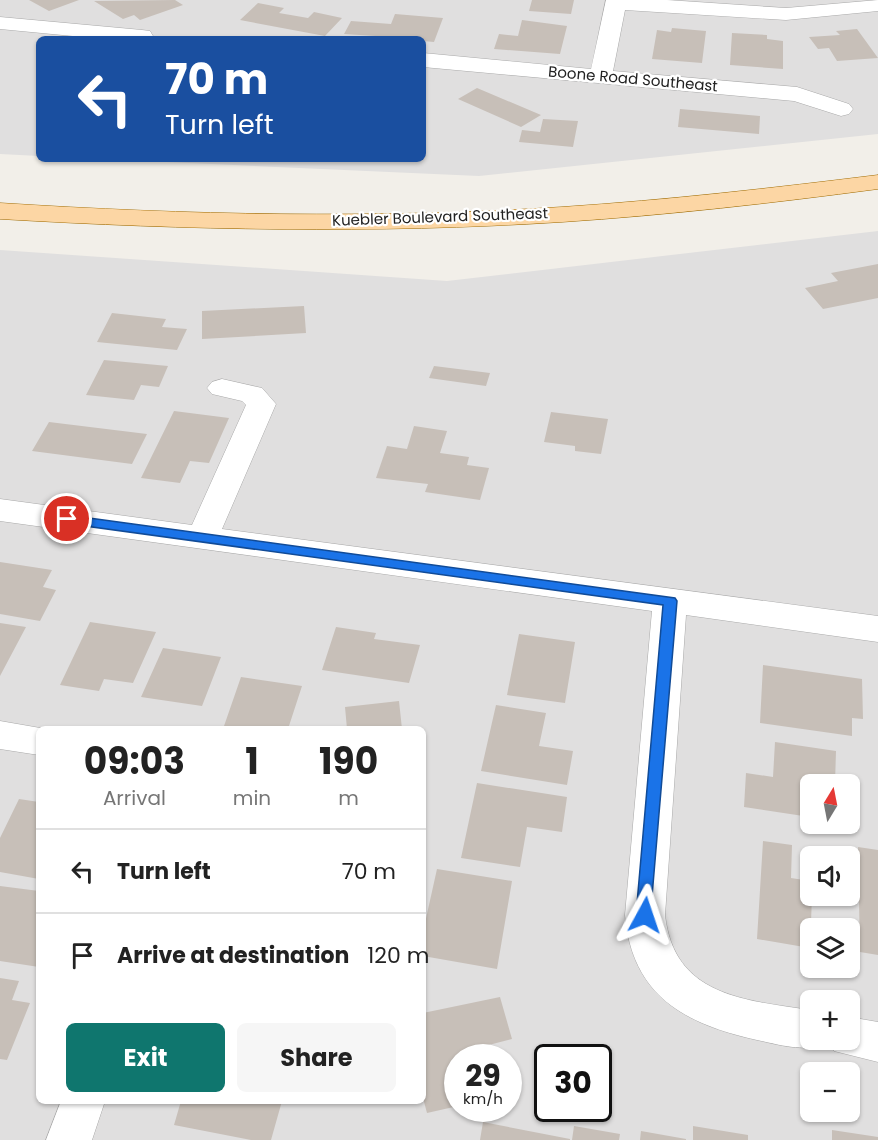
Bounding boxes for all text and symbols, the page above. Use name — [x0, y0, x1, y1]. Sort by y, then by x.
text: 70 m — [165, 50, 268, 109]
icon: left — [66, 60, 144, 138]
street label: Boone Road Southeast — [547, 61, 719, 96]
text: Turn left — [165, 106, 274, 143]
street label: Kuebler Boulevard Southeast — [332, 202, 548, 231]
pin — [41, 493, 92, 544]
icon: arrive — [50, 502, 83, 535]
text: 09:03 — [84, 736, 185, 787]
text: 1 — [245, 736, 259, 787]
text: 190 — [319, 736, 378, 787]
north arrow — [800, 774, 860, 834]
map controls — [800, 774, 860, 1122]
text: Arrival — [103, 784, 166, 812]
text: min — [233, 784, 271, 812]
text: m — [338, 784, 359, 812]
button: sound — [800, 846, 860, 906]
icon: left — [66, 855, 99, 888]
text: Turn left — [117, 856, 211, 887]
text: 70 m — [342, 856, 396, 887]
position arrow — [613, 883, 677, 947]
button: layers — [800, 918, 860, 978]
icon: arrive — [66, 939, 99, 972]
text: Arrive at destination — [117, 940, 349, 971]
text: 120 m — [367, 940, 429, 971]
button: + — [800, 990, 860, 1050]
button: Exit — [66, 1023, 225, 1092]
button: Share — [237, 1023, 396, 1092]
speed limit sign: 30 — [534, 1044, 612, 1122]
text: 29 — [465, 1054, 501, 1097]
button: − — [800, 1062, 860, 1122]
text: km/h — [463, 1088, 503, 1109]

